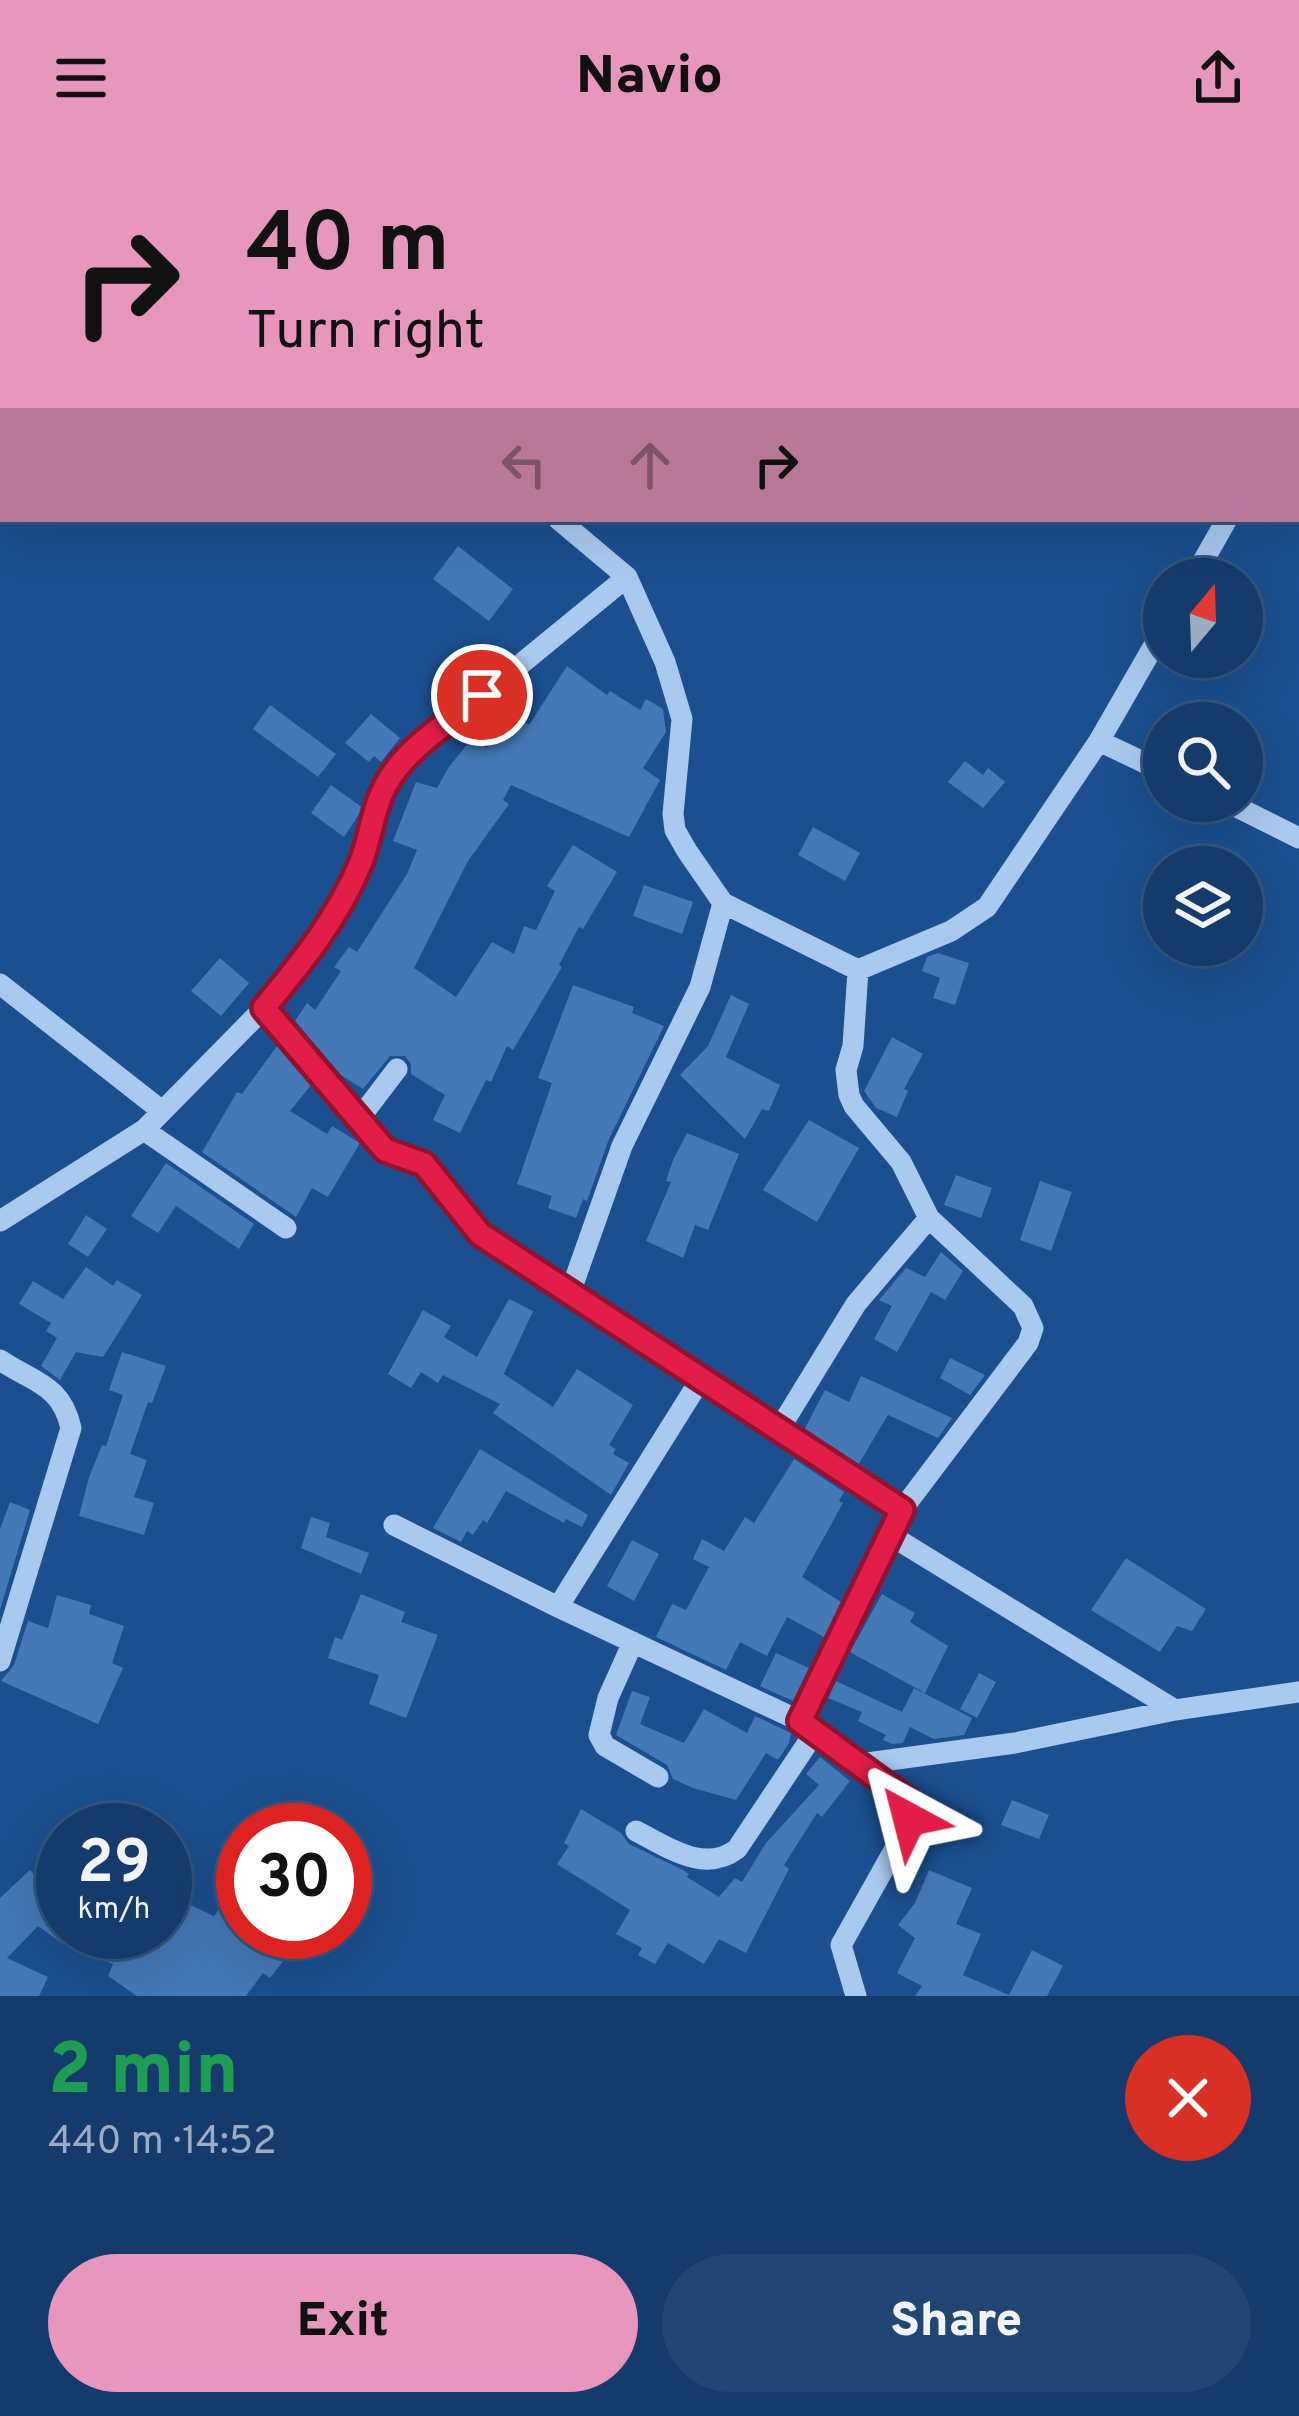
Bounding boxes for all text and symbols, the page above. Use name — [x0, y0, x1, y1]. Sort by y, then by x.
text: Navio — [576, 44, 723, 113]
icon: menu — [48, 45, 114, 111]
icon: share — [1185, 45, 1251, 111]
text: 40 m — [246, 195, 450, 301]
icon: right — [48, 204, 204, 360]
text: Turn right — [246, 299, 485, 368]
icon: left — [491, 432, 557, 498]
icon: ahead — [617, 432, 683, 498]
icon: right — [743, 432, 809, 498]
north arrow — [1143, 558, 1263, 678]
map controls — [1143, 558, 1263, 966]
pin — [431, 644, 533, 746]
icon: arrive — [449, 662, 515, 728]
button: search — [1143, 702, 1263, 822]
button: layers — [1143, 846, 1263, 966]
position arrow — [846, 1756, 972, 1882]
speed limit sign: 30 — [216, 1803, 372, 1959]
text: 29 — [77, 1828, 151, 1904]
text: km/h — [78, 1892, 150, 1929]
text: 2 min — [48, 2028, 238, 2120]
button: close — [1125, 2035, 1251, 2161]
text: 440 m · 14:52 — [48, 2119, 277, 2168]
button: Exit — [48, 2254, 638, 2392]
button: Share — [662, 2254, 1251, 2392]

